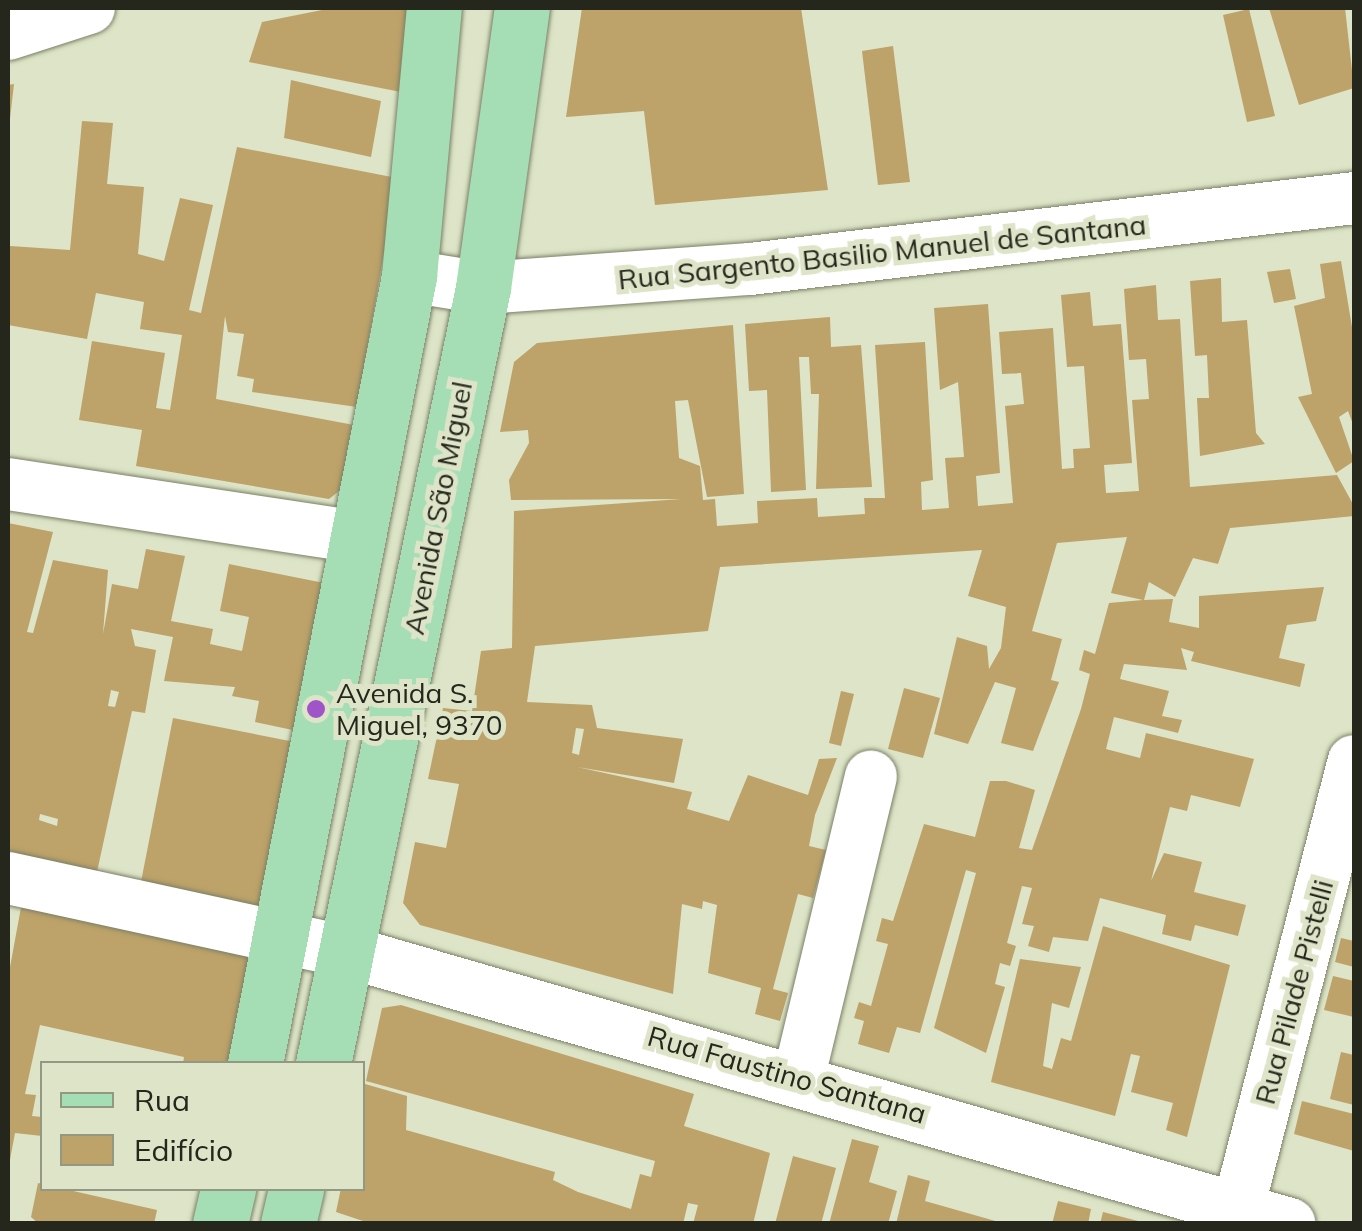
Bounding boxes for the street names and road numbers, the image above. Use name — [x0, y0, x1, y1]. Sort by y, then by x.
street label: Rua Sargento Basilio Manuel de Santana — [616, 208, 1148, 296]
street label: Avenida São Miguel — [397, 379, 479, 637]
street label: Rua Pilade Pistelli — [1248, 876, 1340, 1108]
street label: Rua Faustino Santana — [644, 1019, 930, 1131]

